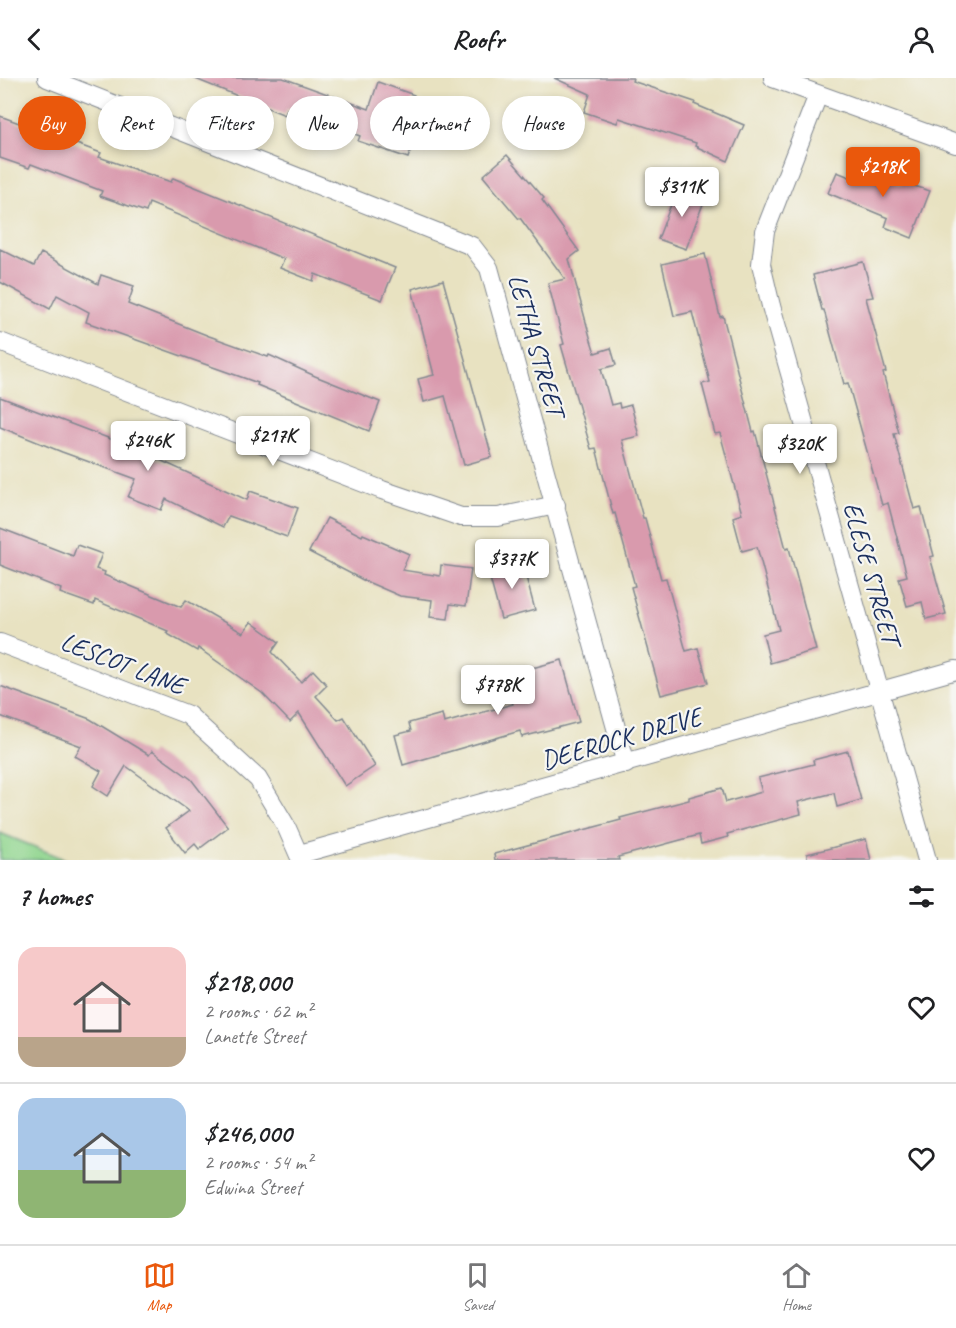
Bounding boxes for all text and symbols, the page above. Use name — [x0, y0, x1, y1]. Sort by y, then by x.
text: Roofr — [452, 22, 504, 56]
icon: back — [18, 23, 51, 56]
icon: person — [905, 23, 938, 56]
chip: Buy — [18, 96, 86, 150]
chip: Rent — [98, 96, 174, 150]
chip: Filters — [186, 96, 274, 150]
chip: New — [286, 96, 358, 150]
chip: Apartment — [370, 96, 490, 150]
chip: House — [502, 96, 585, 150]
pin: $218K — [841, 147, 925, 198]
text: $218K — [860, 154, 906, 179]
pin: $311K — [640, 167, 724, 218]
text: $311K — [659, 174, 705, 199]
street label: LETHA STREET — [500, 270, 574, 425]
pin: $217K — [231, 416, 315, 467]
pin: $246K — [106, 421, 190, 472]
text: $217K — [250, 423, 296, 448]
pin: $320K — [758, 424, 842, 475]
text: $246K — [125, 428, 171, 453]
text: $320K — [777, 431, 823, 456]
street label: ELESE STREET — [836, 498, 909, 655]
pin: $377K — [470, 539, 554, 590]
text: $377K — [489, 546, 535, 571]
street label: LESCOT LANE — [56, 625, 192, 703]
pin: $778K — [456, 665, 540, 716]
text: $778K — [475, 672, 521, 697]
street label: DEEROCK DRIVE — [537, 699, 708, 777]
text: 7 homes — [18, 880, 91, 913]
icon: filters — [905, 880, 938, 913]
text: $218,000 — [204, 966, 291, 999]
icon: home — [66, 971, 138, 1043]
icon: heart — [905, 991, 938, 1024]
text: 2 rooms · 62 m² — [204, 999, 312, 1024]
text: Lanette Street — [204, 1024, 305, 1049]
text: $246,000 — [204, 1117, 292, 1150]
icon: home — [66, 1122, 138, 1194]
icon: heart — [905, 1142, 938, 1175]
text: 2 rooms · 54 m² — [204, 1150, 312, 1175]
text: Edwina Street — [204, 1175, 302, 1200]
tab: Map — [143, 1259, 176, 1315]
tab: Saved — [461, 1259, 494, 1315]
tab: Home — [780, 1259, 813, 1315]

